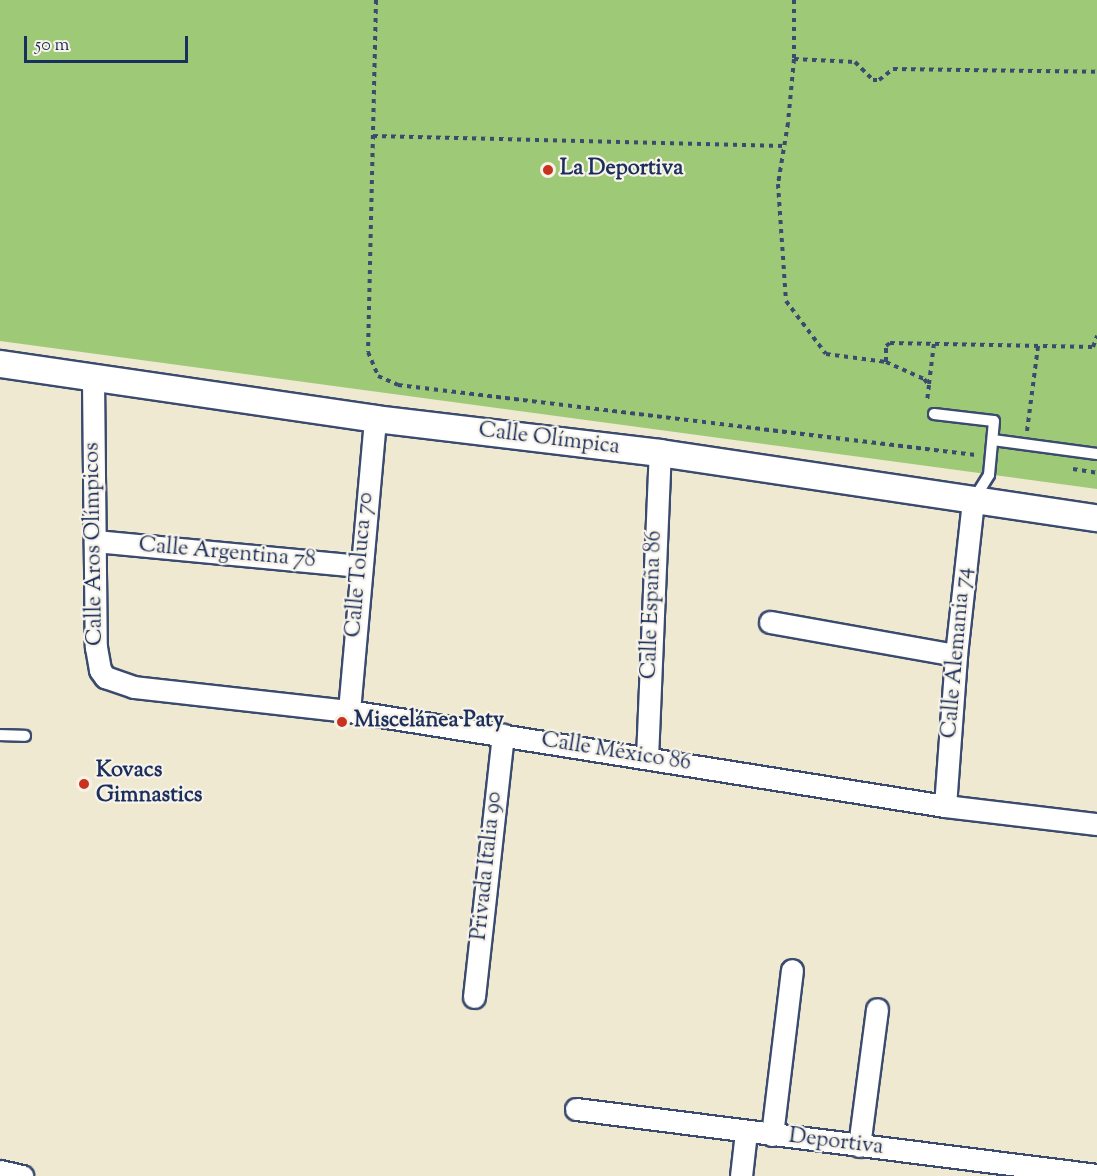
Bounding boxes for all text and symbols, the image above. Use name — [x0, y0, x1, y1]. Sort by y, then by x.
scale bar — [27, 24, 190, 62]
text: 50 m — [35, 33, 69, 59]
place label: La Deportiva — [560, 157, 683, 183]
marker: La Deportiva — [541, 163, 555, 177]
street label: Calle Olímpica — [477, 418, 621, 462]
street label: Calle Aros Olímpicos — [80, 442, 110, 646]
street label: Calle Toluca 70 — [342, 491, 380, 639]
street label: Calle España 86 — [637, 530, 669, 680]
street label: Calle Argentina 78 — [137, 533, 317, 575]
street label: Calle Alemania 74 — [937, 566, 979, 740]
place label: Miscelánea Paty — [354, 709, 504, 735]
marker: Miscelánea Paty — [335, 715, 349, 729]
street label: Calle México 86 — [539, 728, 693, 778]
place label: Kovacs Gimnastics — [96, 758, 202, 810]
marker: Kovacs Gimnastics — [77, 777, 91, 791]
street label: Privada Italia 90 — [467, 790, 509, 942]
street label: Deportiva — [787, 1124, 885, 1162]

